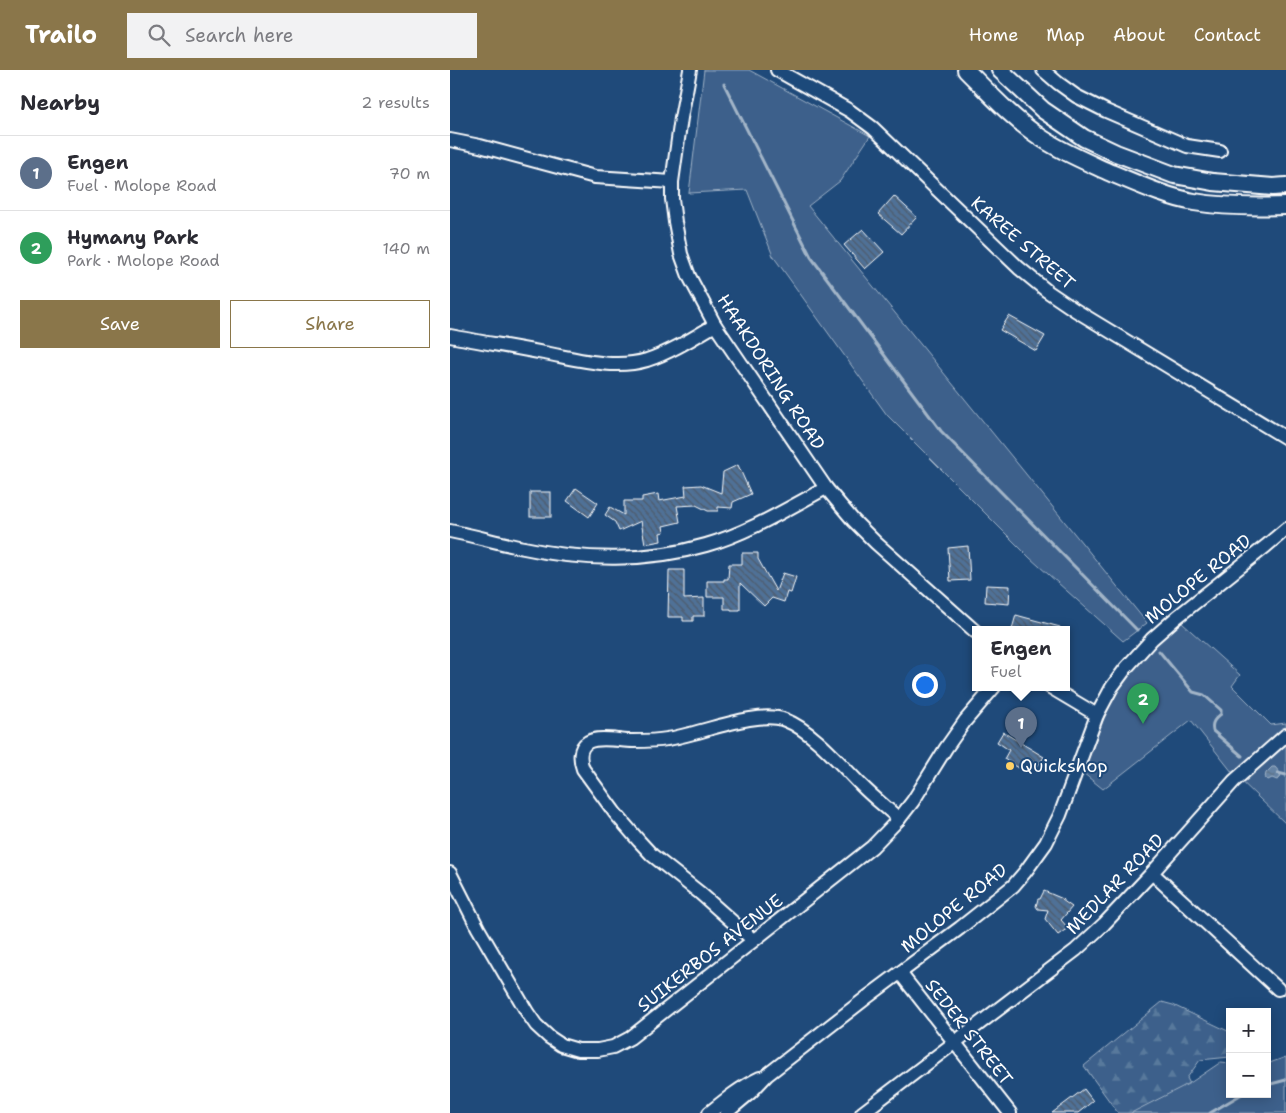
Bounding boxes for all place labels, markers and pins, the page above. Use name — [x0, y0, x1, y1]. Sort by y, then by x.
pin: 2 — [1127, 683, 1159, 724]
pin: 1 — [1005, 707, 1037, 748]
place label: Quickshop — [1020, 754, 1108, 778]
marker: Quickshop — [1004, 760, 1016, 772]

